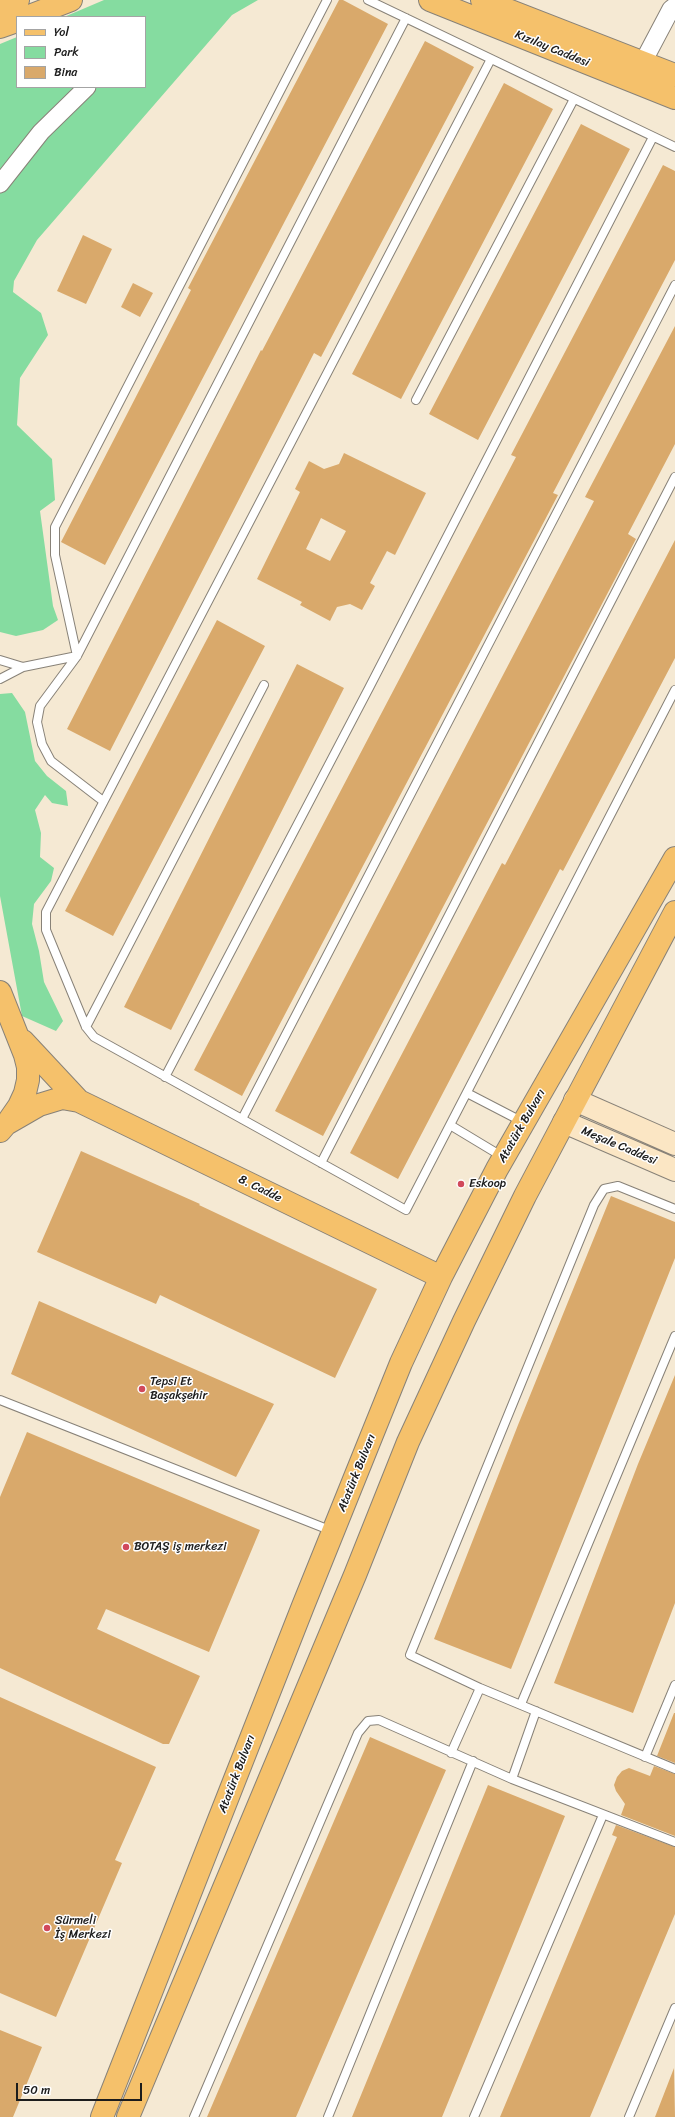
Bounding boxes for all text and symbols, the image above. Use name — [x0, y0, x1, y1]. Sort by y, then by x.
legend — [16, 16, 146, 88]
text: Yol — [54, 21, 69, 43]
street label: Kızılay Caddesi — [513, 28, 591, 70]
text: Park — [54, 41, 79, 63]
text: Bina — [54, 61, 77, 83]
street label: Atatürk Bulvarı — [495, 1087, 549, 1165]
street label: Meşale Caddesi — [579, 1124, 659, 1168]
street label: 8. Cadde — [236, 1172, 284, 1206]
place label: Eskoop — [469, 1177, 506, 1191]
marker: Eskoop — [456, 1179, 466, 1189]
place label: Tepsi Et Başakşehir — [150, 1375, 207, 1403]
marker: Tepsi Et Başakşehir — [137, 1384, 147, 1394]
street label: Atatürk Bulvarı — [335, 1432, 379, 1514]
place label: BOTAŞ iş merkezi — [134, 1540, 227, 1554]
marker: BOTAŞ iş merkezi — [121, 1542, 131, 1552]
street label: Atatürk Bulvarı — [215, 1733, 259, 1815]
place label: Sürmeli İş Merkezi — [55, 1914, 111, 1942]
marker: Sürmeli İş Merkezi — [42, 1923, 52, 1933]
scale bar — [18, 2075, 144, 2101]
text: 50 m — [23, 2079, 50, 2101]

